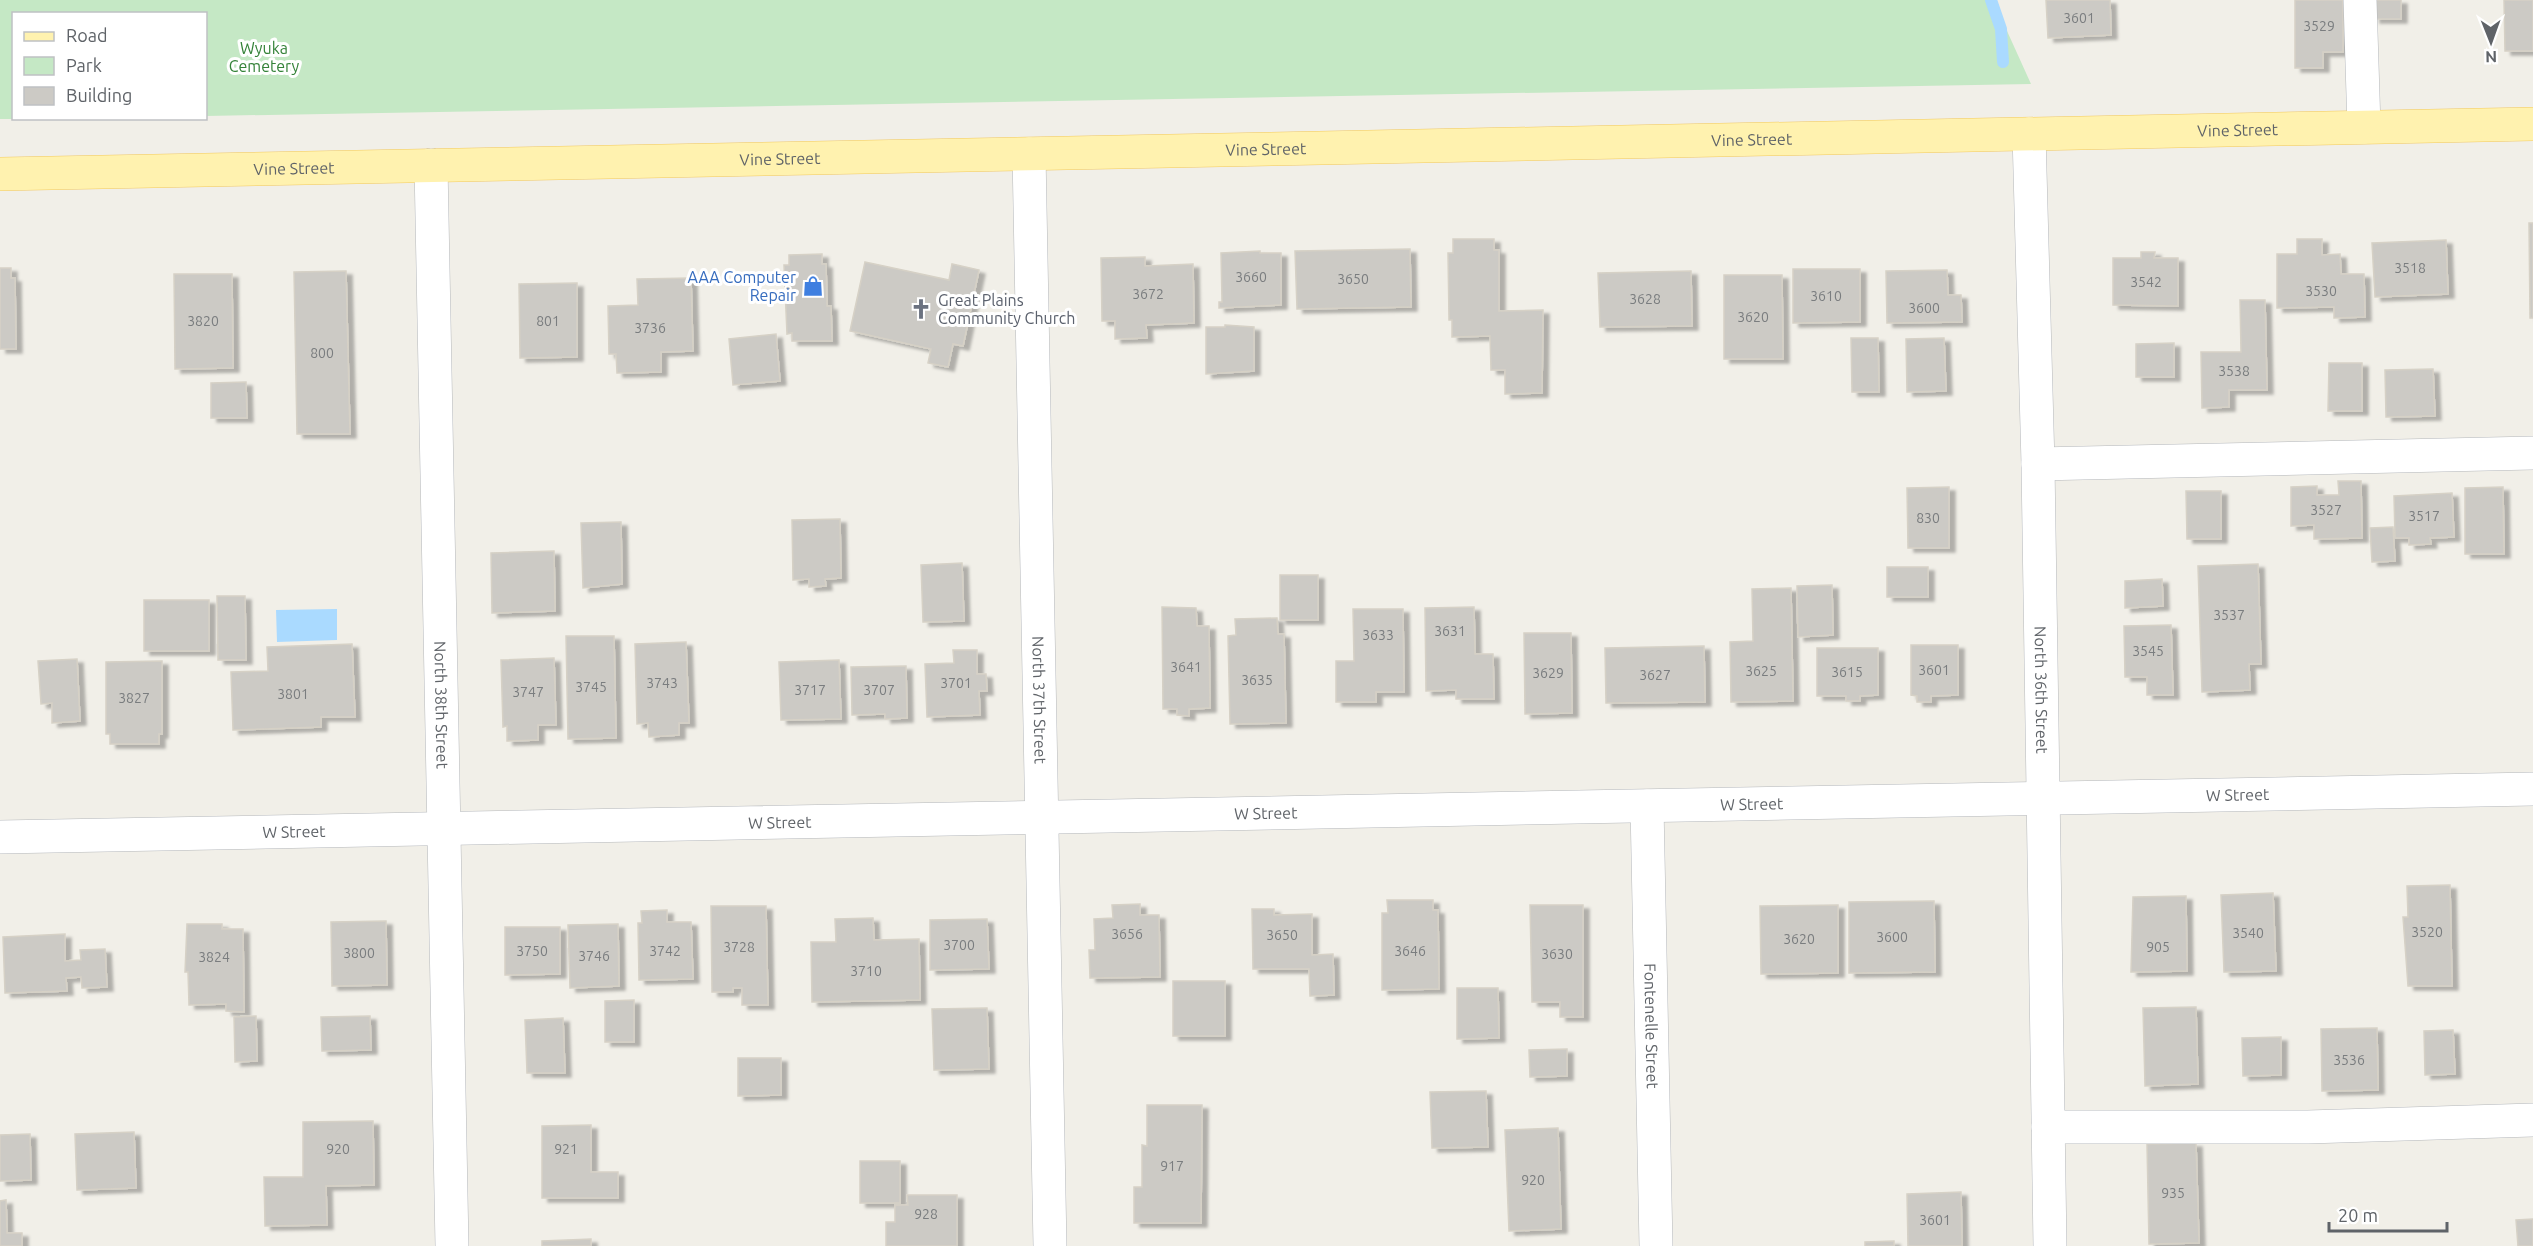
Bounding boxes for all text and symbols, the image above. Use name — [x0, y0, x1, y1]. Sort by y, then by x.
house number: 3601 — [2063, 10, 2095, 26]
legend — [12, 12, 207, 120]
north arrow — [2461, 12, 2521, 72]
house number: 3529 — [2303, 18, 2335, 34]
text: Road — [66, 25, 108, 45]
park label: Wyuka Cemetery — [229, 39, 300, 75]
text: N — [2485, 48, 2497, 66]
text: Park — [66, 55, 102, 75]
text: Building — [66, 85, 132, 105]
street label: Vine Street — [2197, 120, 2279, 140]
street label: Vine Street — [1711, 130, 1793, 149]
street label: Vine Street — [1225, 139, 1307, 159]
street label: Vine Street — [739, 149, 821, 168]
street label: Vine Street — [253, 158, 335, 178]
house number: 3518 — [2394, 260, 2426, 276]
place label: AAA Computer Repair — [687, 268, 796, 304]
house number: 3660 — [1235, 269, 1267, 285]
house number: 3650 — [1337, 271, 1369, 287]
shop icon: AAA Computer Repair — [801, 274, 825, 298]
house number: 3542 — [2130, 274, 2162, 290]
house number: 3530 — [2305, 283, 2337, 299]
house number: 3672 — [1132, 286, 1164, 302]
house number: 3610 — [1810, 288, 1842, 304]
place label: Great Plains Community Church — [938, 291, 1075, 327]
house number: 3628 — [1629, 291, 1661, 307]
church icon: Great Plains Community Church — [909, 297, 933, 321]
house number: 3600 — [1908, 300, 1940, 316]
house number: 3620 — [1737, 309, 1769, 325]
house number: 3820 — [187, 313, 219, 329]
house number: 801 — [536, 313, 560, 329]
house number: 3736 — [634, 320, 666, 336]
house number: 800 — [310, 345, 334, 361]
house number: 3538 — [2218, 363, 2250, 379]
house number: 3527 — [2310, 502, 2342, 518]
house number: 3517 — [2408, 508, 2440, 524]
house number: 830 — [1916, 510, 1940, 526]
house number: 3537 — [2213, 607, 2245, 623]
house number: 3631 — [1434, 623, 1466, 639]
street label: North 36th Street — [2031, 626, 2051, 755]
house number: 3633 — [1362, 627, 1394, 643]
street label: North 37th Street — [1029, 636, 1050, 765]
street label: North 38th Street — [431, 641, 452, 770]
house number: 3545 — [2132, 643, 2164, 659]
house number: 3641 — [1170, 659, 1202, 675]
house number: 3601 — [1918, 662, 1950, 678]
house number: 3625 — [1745, 663, 1777, 679]
house number: 3615 — [1831, 664, 1863, 680]
house number: 3629 — [1532, 665, 1564, 681]
house number: 3627 — [1639, 667, 1671, 683]
house number: 3635 — [1241, 672, 1273, 688]
house number: 3743 — [646, 675, 678, 691]
house number: 3701 — [940, 675, 972, 691]
house number: 3745 — [575, 679, 607, 695]
house number: 3717 — [794, 682, 826, 698]
house number: 3707 — [863, 682, 895, 698]
house number: 3747 — [512, 684, 544, 700]
house number: 3801 — [277, 686, 309, 702]
house number: 3827 — [118, 690, 150, 706]
street label: W Street — [2206, 785, 2270, 804]
street label: W Street — [1720, 794, 1784, 813]
street label: W Street — [1234, 803, 1298, 823]
street label: W Street — [748, 813, 812, 832]
street label: W Street — [262, 822, 326, 841]
house number: 3520 — [2411, 924, 2443, 940]
house number: 3540 — [2232, 925, 2264, 941]
house number: 3656 — [1111, 926, 1143, 942]
house number: 3650 — [1266, 927, 1298, 943]
house number: 3600 — [1876, 929, 1908, 945]
house number: 3620 — [1783, 931, 1815, 947]
house number: 3700 — [943, 937, 975, 953]
house number: 3728 — [723, 939, 755, 955]
house number: 905 — [2146, 939, 2170, 955]
house number: 3750 — [516, 943, 548, 959]
house number: 3742 — [649, 943, 681, 959]
house number: 3646 — [1394, 943, 1426, 959]
house number: 3800 — [343, 945, 375, 961]
house number: 3630 — [1541, 946, 1573, 962]
house number: 3746 — [578, 948, 610, 964]
house number: 3824 — [198, 949, 230, 965]
house number: 3710 — [850, 963, 882, 979]
street label: Fontenelle Street — [1641, 963, 1662, 1090]
house number: 3536 — [2333, 1052, 2365, 1068]
house number: 920 — [326, 1141, 350, 1157]
house number: 921 — [554, 1141, 578, 1157]
house number: 917 — [1160, 1158, 1184, 1174]
house number: 920 — [1521, 1172, 1545, 1188]
house number: 935 — [2161, 1185, 2185, 1201]
scale bar — [2329, 1195, 2448, 1233]
text: 20 m — [2338, 1205, 2378, 1225]
house number: 928 — [914, 1206, 938, 1222]
house number: 3601 — [1919, 1212, 1951, 1228]

